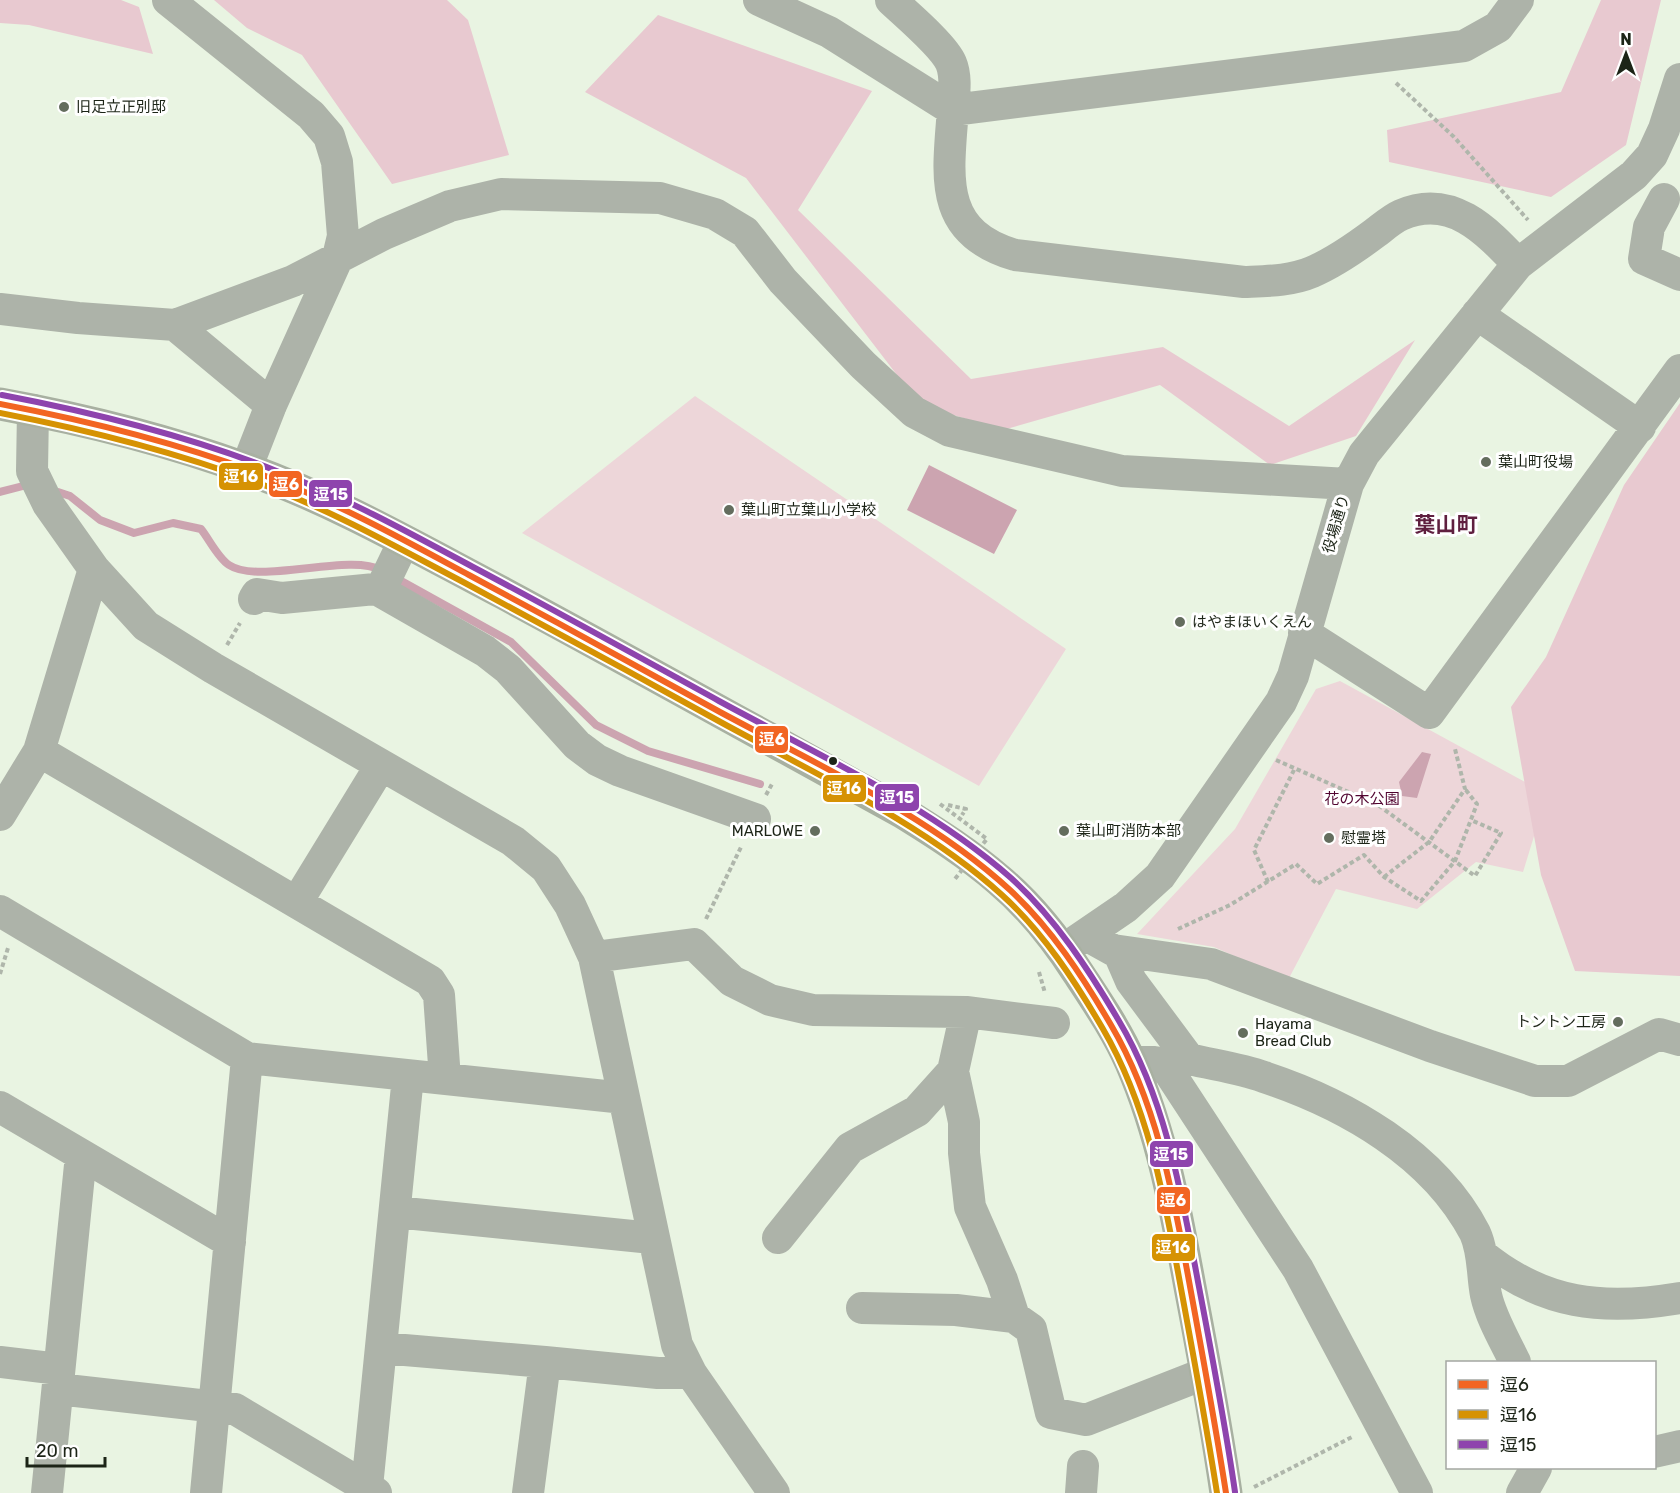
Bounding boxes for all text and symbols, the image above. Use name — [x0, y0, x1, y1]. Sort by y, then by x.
north arrow — [1596, 24, 1656, 84]
text: N — [1620, 30, 1632, 49]
place label: 旧足立正別邸 — [76, 98, 166, 116]
marker: 旧足立正別邸 — [57, 100, 71, 114]
place label: 葉山町役場 — [1498, 453, 1573, 471]
marker: 葉山町役場 — [1479, 455, 1493, 469]
line badge: 逗16 — [218, 462, 264, 491]
text: 逗16 — [224, 467, 258, 486]
line badge: 逗6 — [268, 470, 303, 498]
text: 逗6 — [273, 475, 299, 494]
line badge: 逗15 — [308, 479, 353, 508]
text: 逗15 — [314, 485, 348, 504]
street label: 役場通り — [1319, 493, 1353, 555]
place label: 葉山町立葉山小学校 — [741, 501, 876, 519]
marker: 葉山町立葉山小学校 — [722, 503, 736, 517]
district label: 葉山町 — [1415, 512, 1478, 537]
place label: はやまほいくえん — [1192, 613, 1312, 631]
marker: はやまほいくえん — [1173, 615, 1187, 629]
line badge: 逗6 — [754, 725, 789, 754]
text: 逗6 — [759, 730, 785, 749]
unlabelled marker — [827, 755, 839, 767]
line badge: 逗16 — [822, 774, 867, 803]
text: 逗16 — [827, 779, 861, 798]
line badge: 逗15 — [874, 783, 920, 812]
text: 逗15 — [880, 788, 914, 807]
park label: 花の木公園 — [1324, 790, 1400, 808]
place label: MARLOWE — [732, 822, 803, 840]
place label: 葉山町消防本部 — [1076, 822, 1181, 840]
marker: MARLOWE — [808, 824, 822, 838]
marker: 葉山町消防本部 — [1057, 824, 1071, 838]
place label: 慰霊塔 — [1341, 829, 1386, 847]
marker: 慰霊塔 — [1322, 831, 1336, 845]
place label: トントン工房 — [1516, 1013, 1606, 1031]
place label: Hayama Bread Club — [1255, 1015, 1332, 1050]
marker: トントン工房 — [1611, 1015, 1625, 1029]
marker: Hayama Bread Club — [1236, 1026, 1250, 1040]
line badge: 逗15 — [1149, 1140, 1194, 1168]
text: 逗15 — [1154, 1145, 1188, 1164]
line badge: 逗6 — [1156, 1186, 1191, 1215]
text: 逗6 — [1160, 1191, 1186, 1210]
line badge: 逗16 — [1151, 1233, 1196, 1262]
text: 逗16 — [1156, 1238, 1190, 1257]
legend — [1446, 1361, 1656, 1469]
text: 逗6 — [1500, 1374, 1529, 1396]
text: 逗16 — [1500, 1404, 1537, 1426]
scale bar — [27, 1430, 105, 1468]
text: 逗15 — [1500, 1434, 1536, 1456]
text: 20 m — [36, 1440, 78, 1462]

